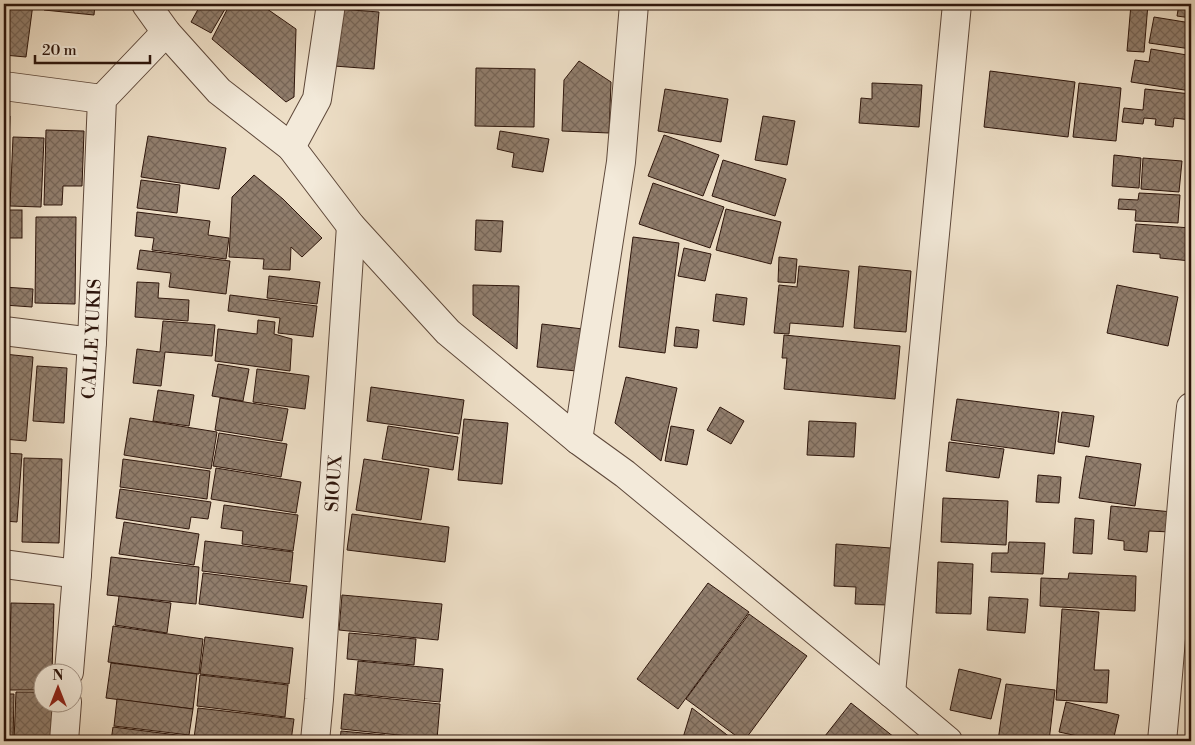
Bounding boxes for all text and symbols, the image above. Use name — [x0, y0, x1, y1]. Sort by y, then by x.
scale bar — [35, 32, 150, 64]
text: 20 m — [42, 41, 77, 60]
street label: CALLE YUKIS — [77, 278, 107, 400]
street label: SIOUX — [321, 454, 348, 513]
north arrow — [32, 662, 82, 712]
text: N — [52, 667, 64, 685]

